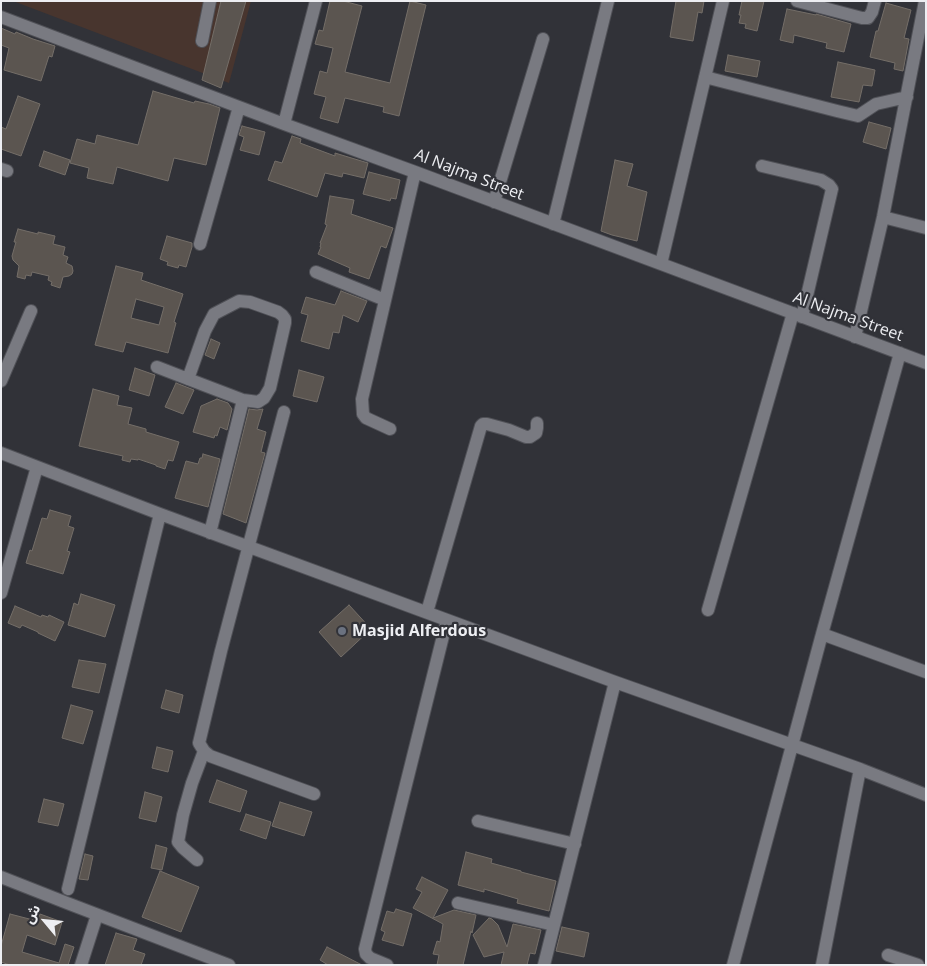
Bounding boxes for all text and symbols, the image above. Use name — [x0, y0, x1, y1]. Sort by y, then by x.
street label: Al Najma Street — [411, 145, 527, 205]
street label: Al Najma Street — [790, 288, 906, 346]
place label: Masjid Alferdous — [352, 621, 486, 641]
marker: Masjid Alferdous — [336, 625, 348, 637]
north arrow — [20, 896, 70, 946]
text: ش — [18, 901, 44, 927]

